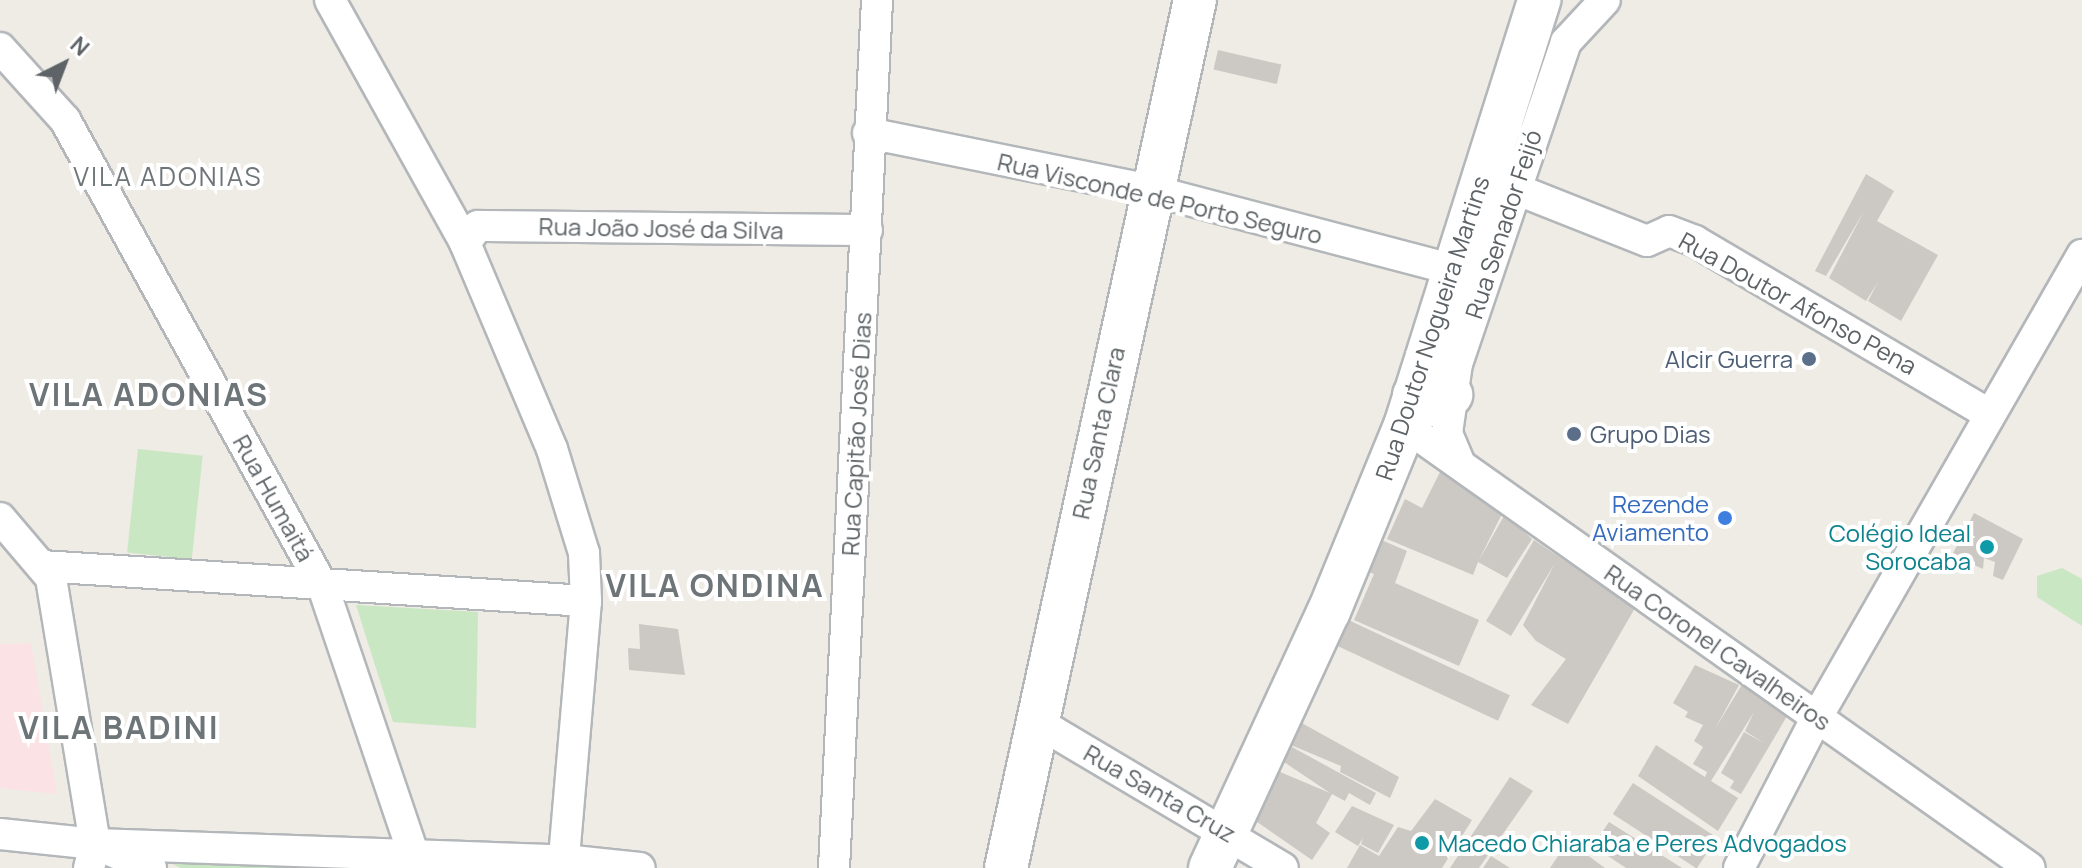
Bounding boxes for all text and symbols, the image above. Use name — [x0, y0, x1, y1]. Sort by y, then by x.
north arrow — [24, 24, 104, 104]
text: N — [64, 30, 96, 63]
street label: Rua Senador Feijó — [1459, 126, 1547, 322]
street label: Rua Visconde de Porto Seguro — [995, 147, 1325, 249]
district label: VILA ADONIAS — [73, 161, 263, 193]
street label: Rua Doutor Nogueira Martins — [1369, 172, 1495, 484]
street label: Rua João José da Silva — [538, 211, 784, 245]
street label: Rua Doutor Afonso Pena — [1674, 226, 1922, 380]
street label: Rua Capitão José Dias — [835, 311, 877, 557]
street label: Rua Santa Clara — [1066, 344, 1130, 522]
place label: Alcir Guerra — [1665, 345, 1793, 373]
marker: Alcir Guerra — [1800, 350, 1818, 368]
district label: VILA ADONIAS — [29, 375, 269, 413]
place label: Grupo Dias — [1590, 420, 1711, 448]
marker: Grupo Dias — [1565, 425, 1583, 443]
street label: Rua Humaitá — [227, 430, 321, 566]
place label: Rezende Aviamento — [1592, 490, 1709, 546]
marker: Rezende Aviamento — [1716, 509, 1734, 527]
place label: Colégio Ideal Sorocaba — [1829, 519, 1971, 575]
marker: Colégio Ideal Sorocaba — [1978, 538, 1996, 556]
street label: Rua Coronel Cavalheiros — [1599, 558, 1837, 736]
district label: VILA ONDINA — [605, 566, 825, 604]
district label: VILA BADINI — [18, 708, 220, 746]
street label: Rua Santa Cruz — [1079, 738, 1241, 848]
place label: Macedo Chiaraba e Peres Advogados — [1438, 829, 1847, 857]
marker: Macedo Chiaraba e Peres Advogados — [1413, 834, 1431, 852]

